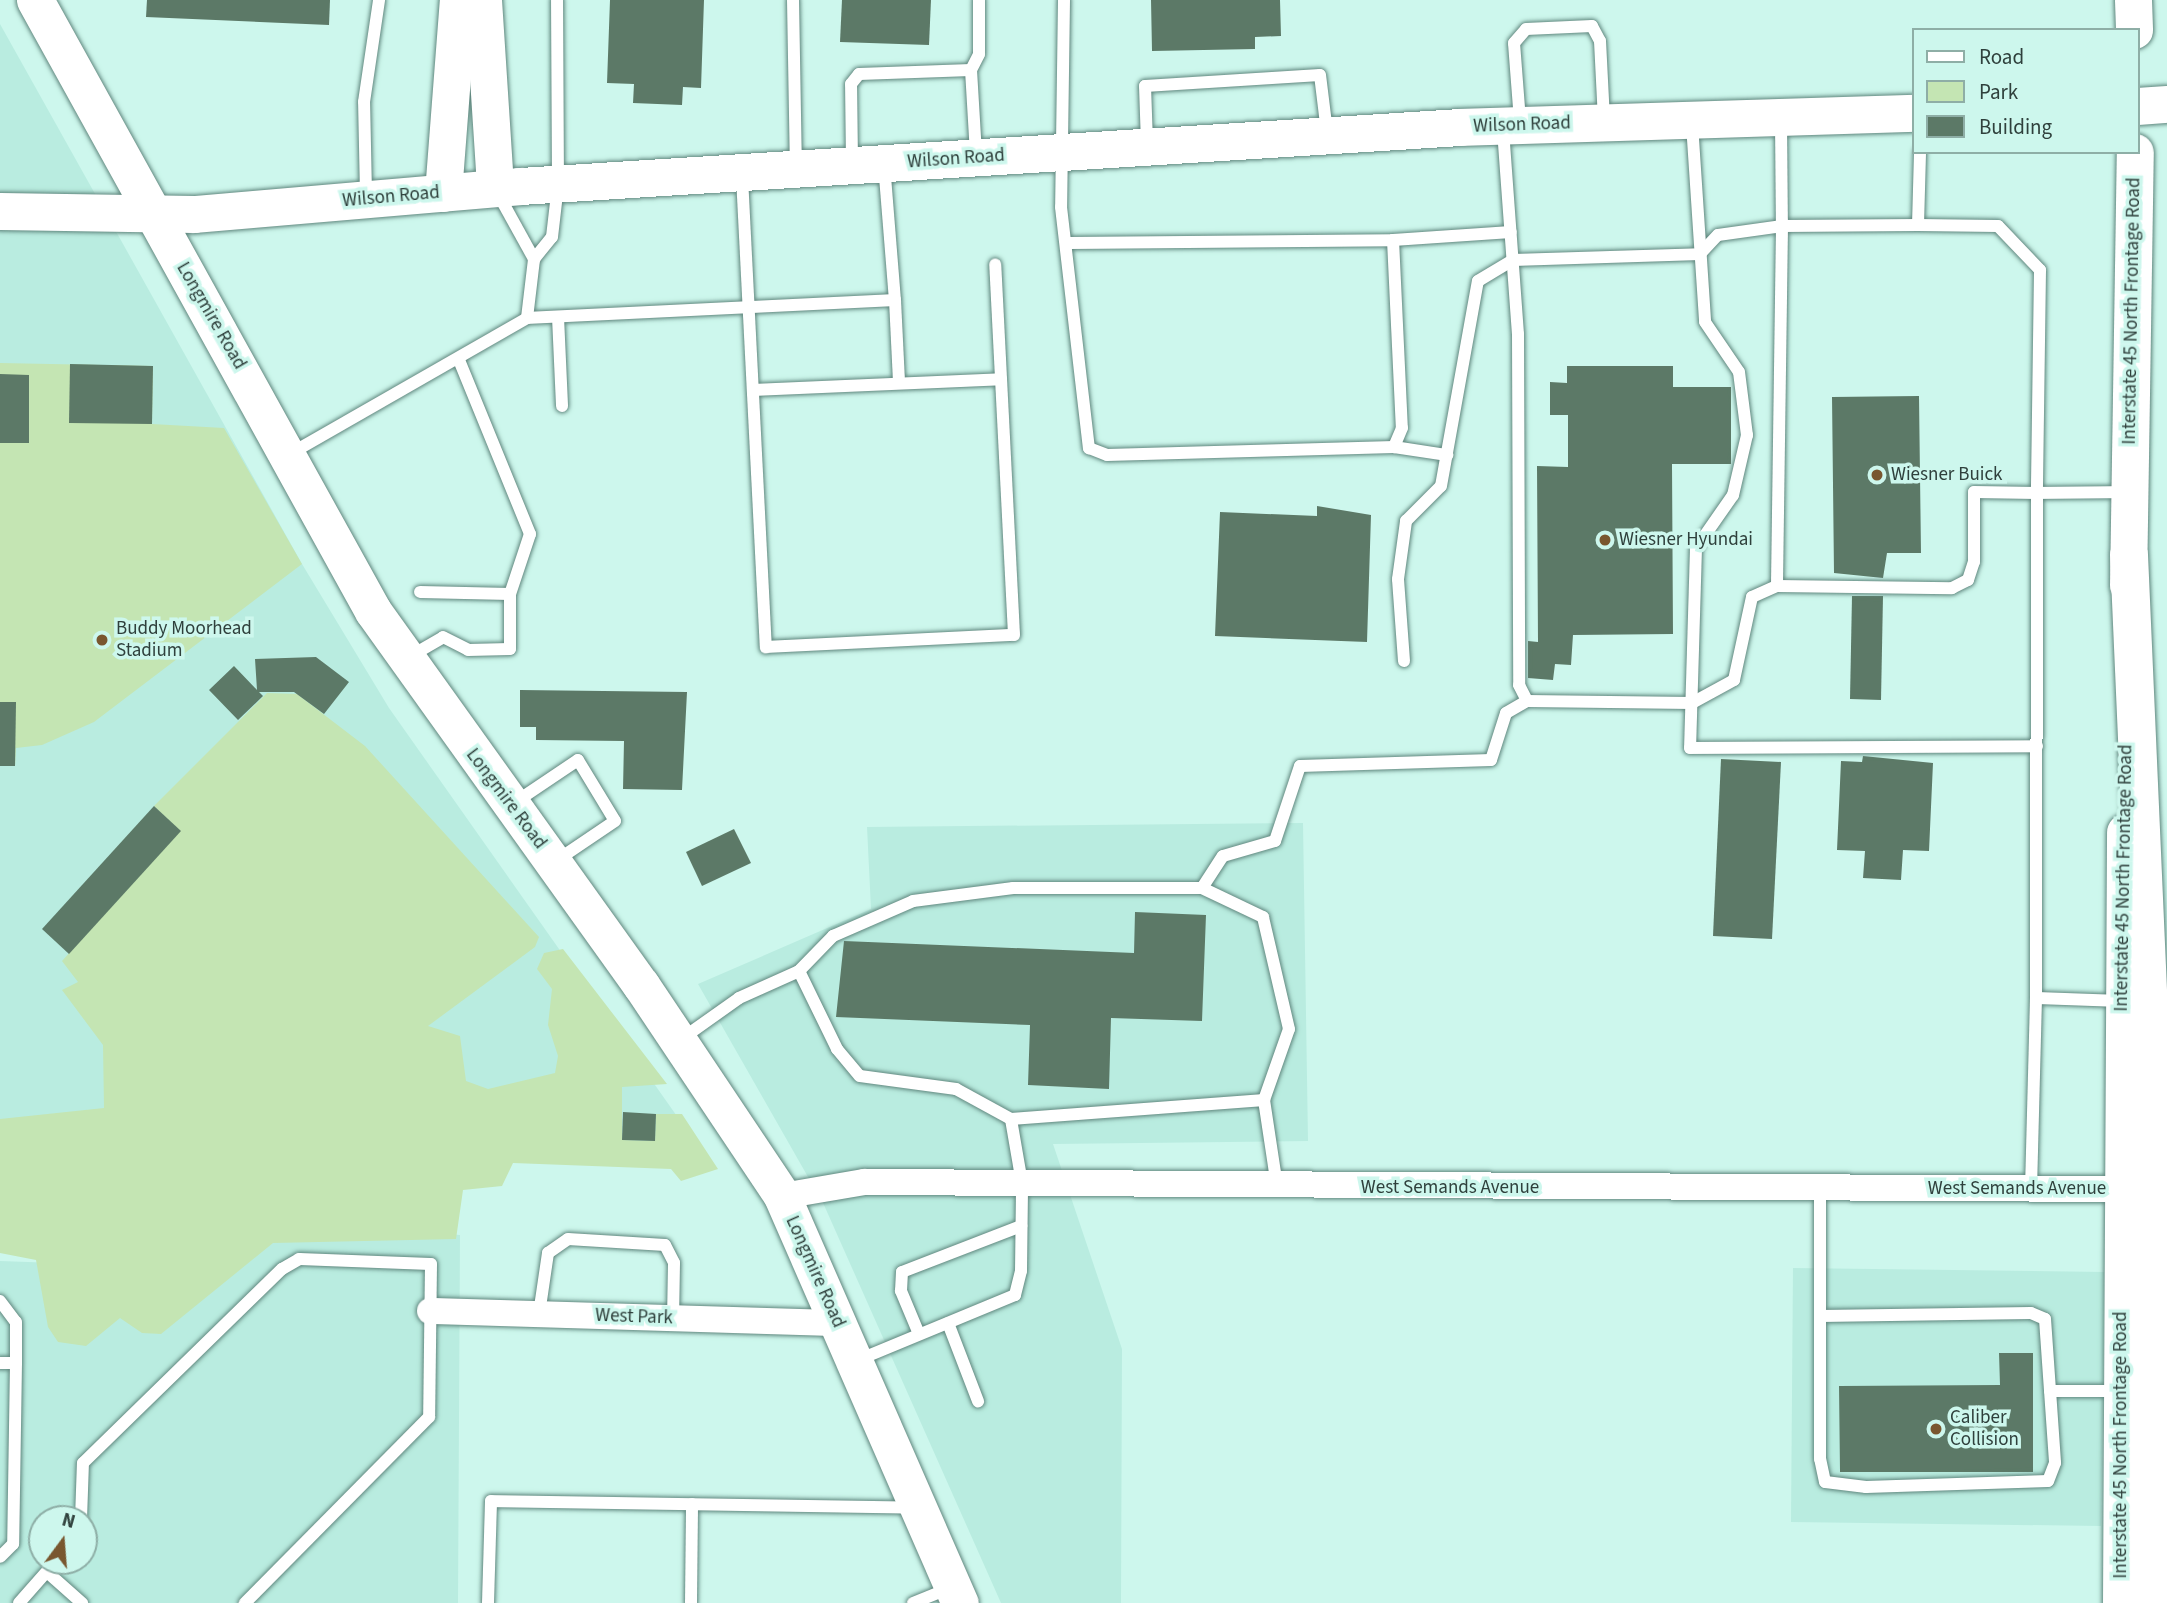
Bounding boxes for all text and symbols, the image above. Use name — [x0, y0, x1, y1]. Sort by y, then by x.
legend — [1912, 28, 2139, 154]
text: Road — [1979, 42, 2024, 72]
text: Park — [1979, 77, 2018, 107]
street label: Wilson Road — [1473, 112, 1571, 138]
text: Building — [1979, 112, 2052, 142]
street label: Wilson Road — [906, 144, 1006, 174]
street label: Interstate 45 North Frontage Road — [2118, 177, 2146, 445]
street label: Wilson Road — [341, 181, 441, 213]
street label: Longmire Road — [171, 258, 251, 374]
place label: Wiesner Buick — [1891, 464, 2002, 486]
marker: Wiesner Buick — [1869, 467, 1885, 483]
place label: Wiesner Hyundai — [1619, 529, 1753, 551]
marker: Wiesner Hyundai — [1597, 532, 1613, 548]
place label: Buddy Moorhead Stadium — [116, 618, 252, 662]
marker: Buddy Moorhead Stadium — [94, 632, 110, 648]
street label: Longmire Road — [461, 744, 551, 854]
street label: Interstate 45 North Frontage Road — [2110, 744, 2138, 1012]
street label: West Semands Avenue — [1361, 1177, 1539, 1199]
street label: West Semands Avenue — [1928, 1178, 2106, 1200]
street label: Longmire Road — [780, 1213, 850, 1331]
street label: West Park — [595, 1304, 673, 1330]
street label: Interstate 45 North Frontage Road — [2110, 1311, 2132, 1579]
place label: Caliber Collision — [1950, 1407, 2019, 1451]
marker: Caliber Collision — [1928, 1421, 1944, 1437]
north arrow — [28, 1505, 98, 1575]
text: N — [59, 1507, 78, 1536]

